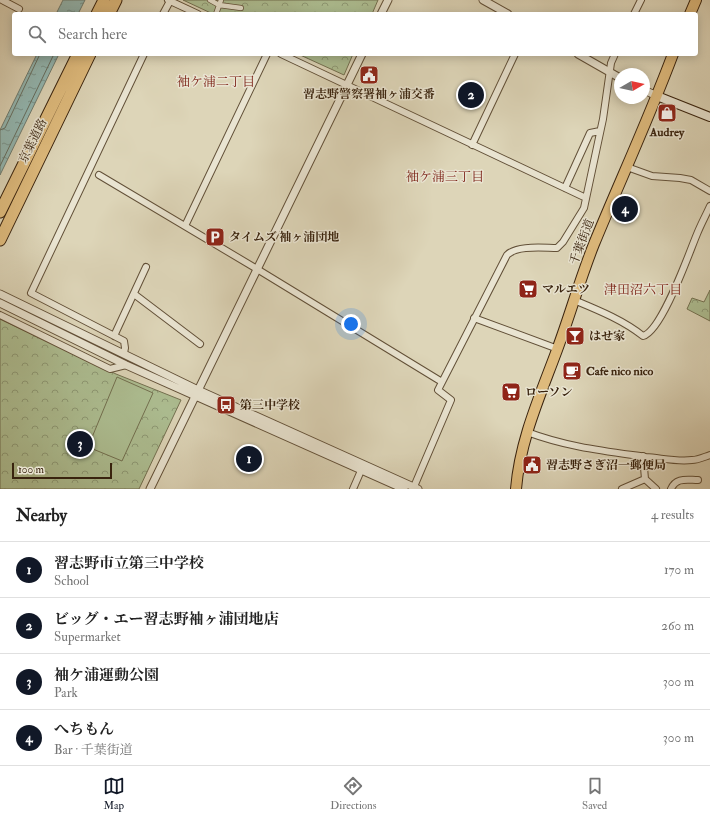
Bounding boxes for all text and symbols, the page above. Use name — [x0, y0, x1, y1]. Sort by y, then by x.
search box — [12, 12, 698, 56]
icon: search — [26, 23, 48, 45]
text: Search here — [58, 25, 127, 44]
public building icon: 習志野警察署袖ヶ浦交番 — [358, 64, 380, 86]
north arrow — [614, 68, 650, 104]
district label: 袖ケ浦二丁目 — [177, 74, 255, 90]
pin: 2 — [458, 80, 484, 110]
place label: 習志野警察署袖ヶ浦交番 — [303, 87, 435, 102]
shop icon: Audrey — [656, 102, 678, 124]
street label: 京葉道路 — [16, 116, 50, 166]
place label: Audrey — [649, 125, 685, 140]
district label: 袖ケ浦三丁目 — [406, 169, 484, 185]
pin: 4 — [612, 194, 638, 224]
street label: 千葉街道 — [566, 217, 598, 267]
parking icon: タイムズ 袖ヶ浦団地 — [204, 226, 226, 248]
place label: タイムズ 袖ヶ浦団地 — [229, 230, 339, 245]
supermarket icon: マルエツ — [517, 278, 539, 300]
place label: マルエツ — [542, 282, 590, 297]
district label: 津田沼六丁目 — [604, 282, 682, 298]
your location — [341, 314, 361, 334]
bar icon: はせ家 — [564, 325, 586, 347]
place label: はせ家 — [589, 329, 625, 344]
cafe icon: Cafe nico nico — [561, 360, 583, 382]
place label: Cafe nico nico — [586, 364, 654, 379]
supermarket icon: ローソン — [500, 381, 522, 403]
place label: ローソン — [525, 385, 573, 400]
bus stop icon: 第三中学校 — [215, 394, 237, 416]
place label: 第三中学校 — [240, 398, 300, 413]
pin: 3 — [67, 429, 93, 459]
pin: 1 — [236, 444, 262, 474]
public building icon: 習志野さぎ沼一郵便局 — [521, 454, 543, 476]
place label: 習志野さぎ沼一郵便局 — [546, 458, 666, 473]
scale bar — [12, 461, 112, 480]
text: 100 m — [18, 463, 44, 476]
text: Nearby — [16, 505, 67, 526]
text: 4 results — [651, 507, 694, 523]
text: 習志野市立第三中学校 — [54, 554, 204, 573]
text: 1 — [27, 562, 31, 578]
text: 170 m — [664, 562, 694, 578]
text: School — [54, 573, 89, 589]
text: ビッグ・エー習志野袖ヶ浦団地店 — [54, 610, 278, 629]
text: 2 — [26, 618, 32, 634]
text: 260 m — [661, 618, 694, 634]
text: Supermarket — [54, 629, 121, 645]
text: 袖ケ浦運動公園 — [54, 666, 159, 685]
text: 3 — [27, 674, 32, 690]
text: 300 m — [663, 674, 694, 690]
text: Park — [54, 685, 78, 701]
text: へちもん — [54, 720, 114, 739]
text: 4 — [25, 730, 33, 746]
text: 300 m — [663, 730, 694, 746]
text: Bar · 千葉街道 — [54, 742, 133, 758]
tab: Map — [103, 775, 125, 812]
tab: Directions — [330, 775, 377, 812]
tab: Saved — [582, 775, 607, 812]

